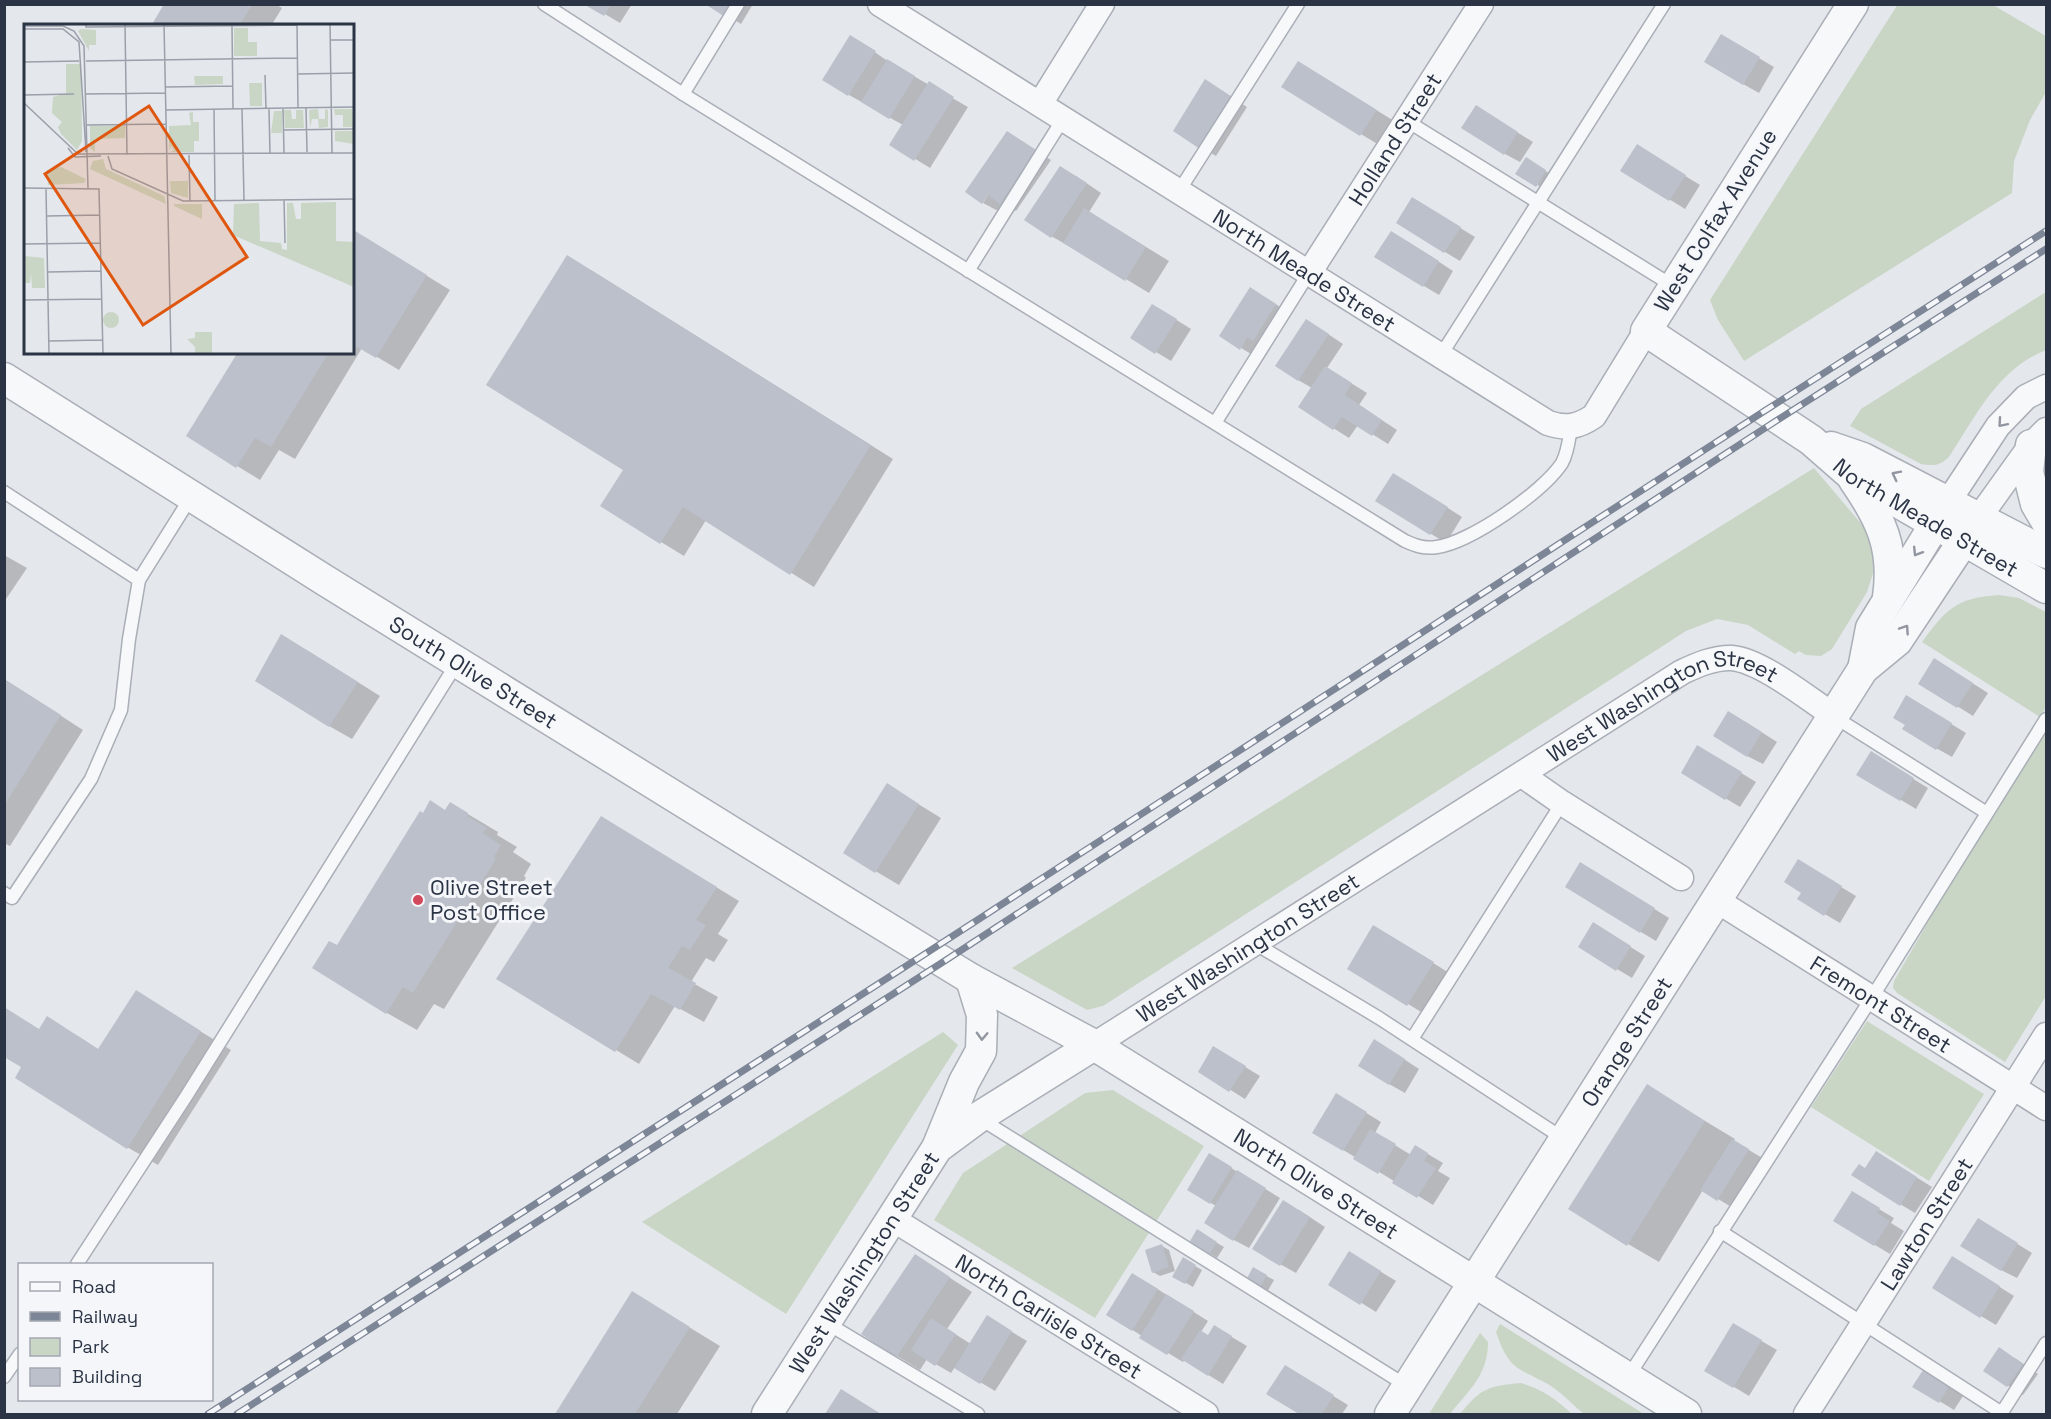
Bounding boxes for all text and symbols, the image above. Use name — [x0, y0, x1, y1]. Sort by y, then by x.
inset map — [24, 24, 354, 354]
street label: Holland Street — [1342, 67, 1447, 211]
street label: West Colfax Avenue — [1647, 123, 1783, 317]
street label: North Meade Street — [1208, 202, 1401, 338]
one-way arrow — [1998, 416, 2009, 427]
street label: North Meade Street — [1827, 452, 2024, 583]
one-way arrow — [1892, 471, 1903, 483]
one-way arrow — [1913, 546, 1925, 556]
street label: South Olive Street — [384, 610, 563, 735]
one-way arrow — [1898, 625, 1909, 636]
street label: West Washington Street — [1541, 644, 1783, 768]
street label: West Washington Street — [1131, 866, 1364, 1029]
place label: Olive Street Post Office — [430, 873, 553, 926]
marker: Olive Street Post Office — [411, 893, 425, 907]
street label: Fremont Street — [1805, 949, 1957, 1059]
street label: Orange Street — [1575, 971, 1678, 1112]
one-way arrow — [975, 1031, 988, 1040]
street label: North Olive Street — [1229, 1122, 1404, 1245]
street label: West Washington Street — [783, 1146, 945, 1379]
street label: Lawton Street — [1874, 1152, 1979, 1296]
street label: North Carlisle Street — [950, 1248, 1147, 1385]
legend — [18, 1263, 213, 1401]
text: Road — [72, 1275, 116, 1298]
text: Railway — [72, 1305, 138, 1328]
text: Park — [72, 1335, 110, 1358]
text: Building — [72, 1365, 142, 1388]

